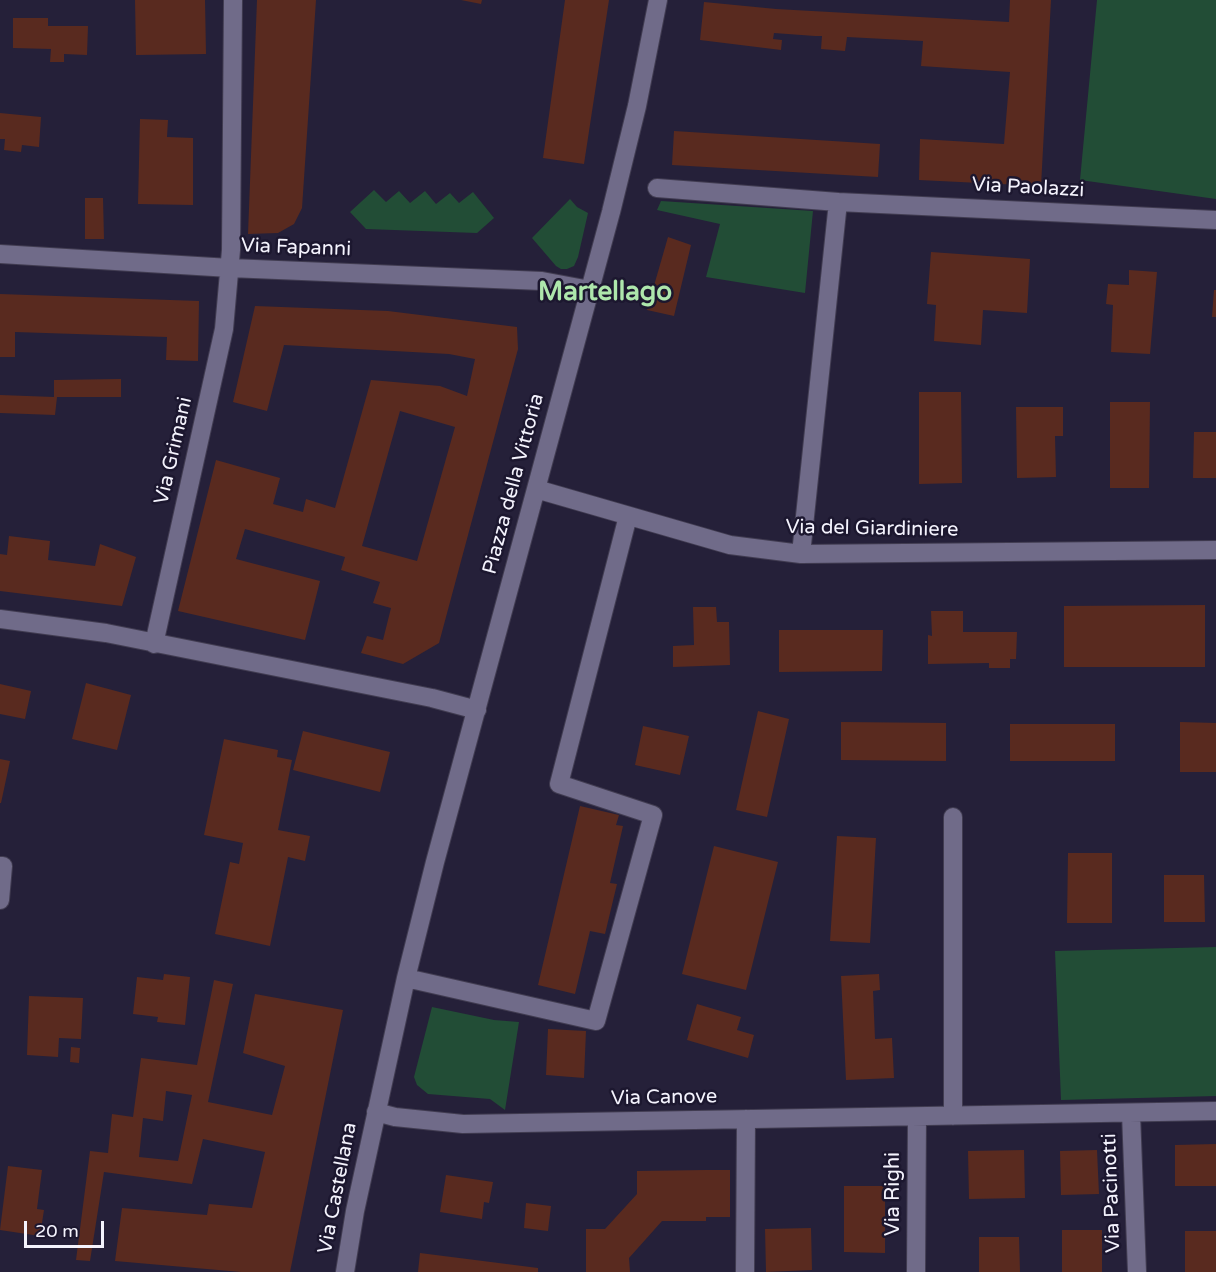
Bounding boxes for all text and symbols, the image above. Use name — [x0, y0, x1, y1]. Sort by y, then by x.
street label: Via Paolazzi — [971, 173, 1085, 203]
street label: Via Fapanni — [241, 234, 351, 262]
district label: Martellago — [538, 277, 672, 309]
street label: Piazza della Vittoria — [478, 391, 550, 577]
street label: Via Grimani — [150, 395, 198, 507]
street label: Via del Giardiniere — [785, 515, 959, 543]
street label: Via Canove — [611, 1085, 717, 1111]
street label: Via Castellana — [314, 1120, 362, 1256]
street label: Via Pacinotti — [1098, 1133, 1126, 1253]
street label: Via Righi — [882, 1152, 906, 1236]
scale bar — [27, 1209, 106, 1247]
text: 20 m — [35, 1220, 79, 1242]

